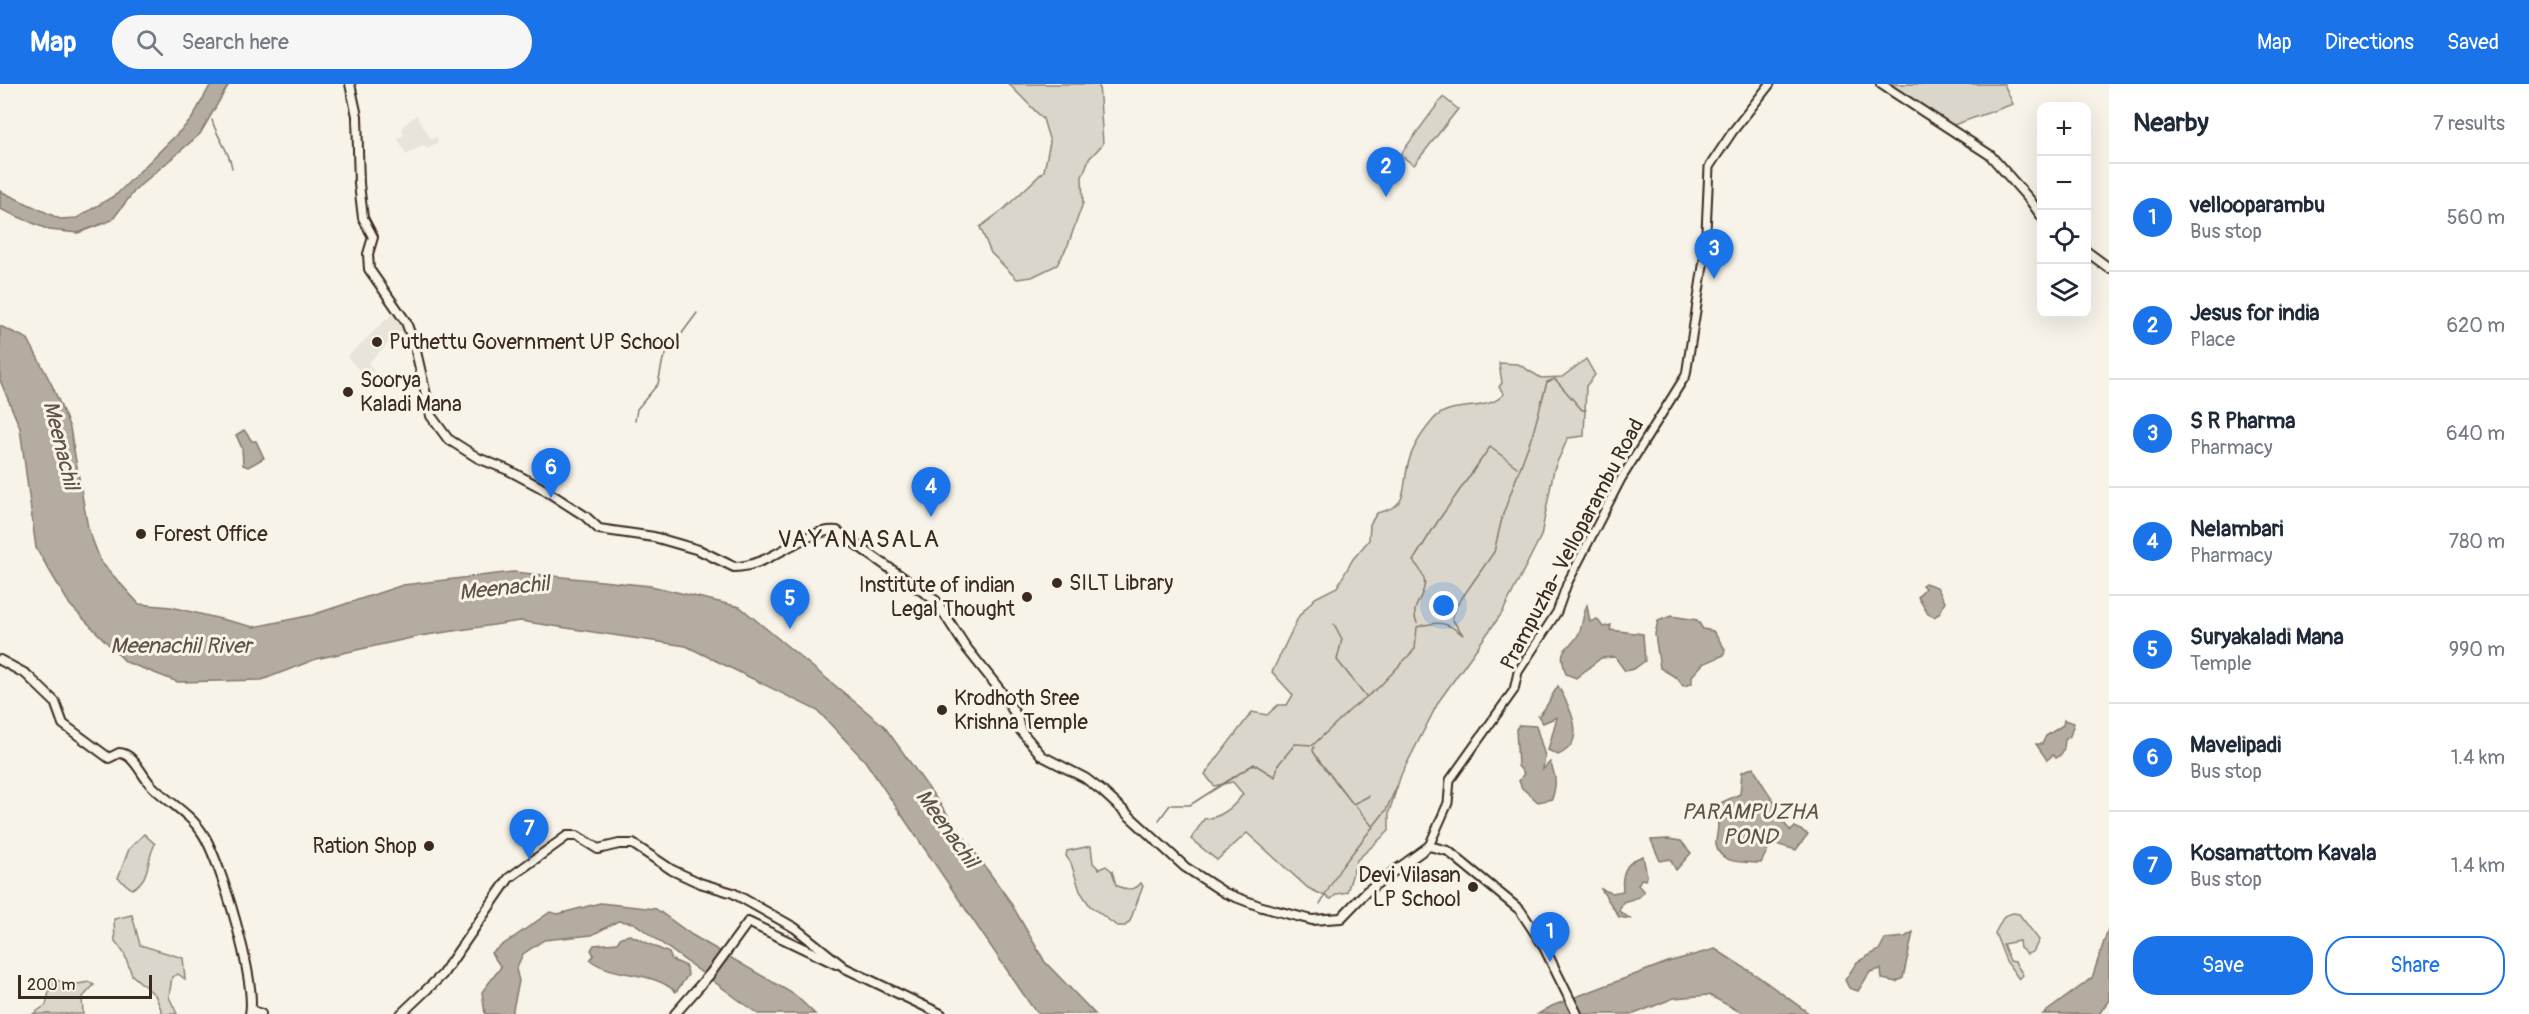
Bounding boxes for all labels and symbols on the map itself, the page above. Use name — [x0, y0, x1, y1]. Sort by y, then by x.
pin: 2 — [1366, 147, 1406, 197]
pin: 3 — [1694, 230, 1734, 279]
place label: Puthettu Government UP School — [389, 329, 680, 356]
marker: Puthettu Government UP School — [370, 335, 384, 349]
place label: Soorya Kaladi Mana — [360, 367, 462, 418]
marker: Soorya Kaladi Mana — [341, 385, 355, 399]
water label: Meenachil — [36, 398, 86, 495]
street label: Prampuzha- Velloparambu Road — [1495, 414, 1650, 674]
pin: 6 — [532, 448, 570, 498]
pin: 4 — [912, 468, 950, 517]
place label: Forest Office — [153, 521, 268, 548]
district label: VAYANASALA — [777, 525, 941, 554]
marker: Forest Office — [134, 527, 148, 541]
water label: Meenachil — [458, 569, 553, 607]
place label: SILT Library — [1069, 570, 1173, 597]
place label: Institute of indian Legal Thought — [859, 572, 1016, 623]
marker: SILT Library — [1050, 576, 1064, 590]
pin: 5 — [770, 580, 810, 629]
marker: Institute of indian Legal Thought — [1020, 590, 1034, 604]
your location — [1429, 591, 1458, 620]
water label: Meenachil River — [110, 632, 255, 660]
place label: Krodhoth Sree Krishna Temple — [954, 685, 1088, 736]
marker: Krodhoth Sree Krishna Temple — [935, 703, 949, 717]
water label: Meenachil — [909, 784, 987, 876]
water label: PARAMPUZHA POND — [1682, 798, 1819, 851]
pin: 7 — [510, 810, 548, 859]
place label: Ration Shop — [313, 833, 417, 860]
marker: Ration Shop — [422, 839, 436, 853]
place label: Devi Vilasan LP School — [1358, 862, 1461, 913]
marker: Devi Vilasan LP School — [1466, 880, 1480, 894]
pin: 1 — [1530, 912, 1570, 962]
scale bar — [18, 972, 152, 1000]

